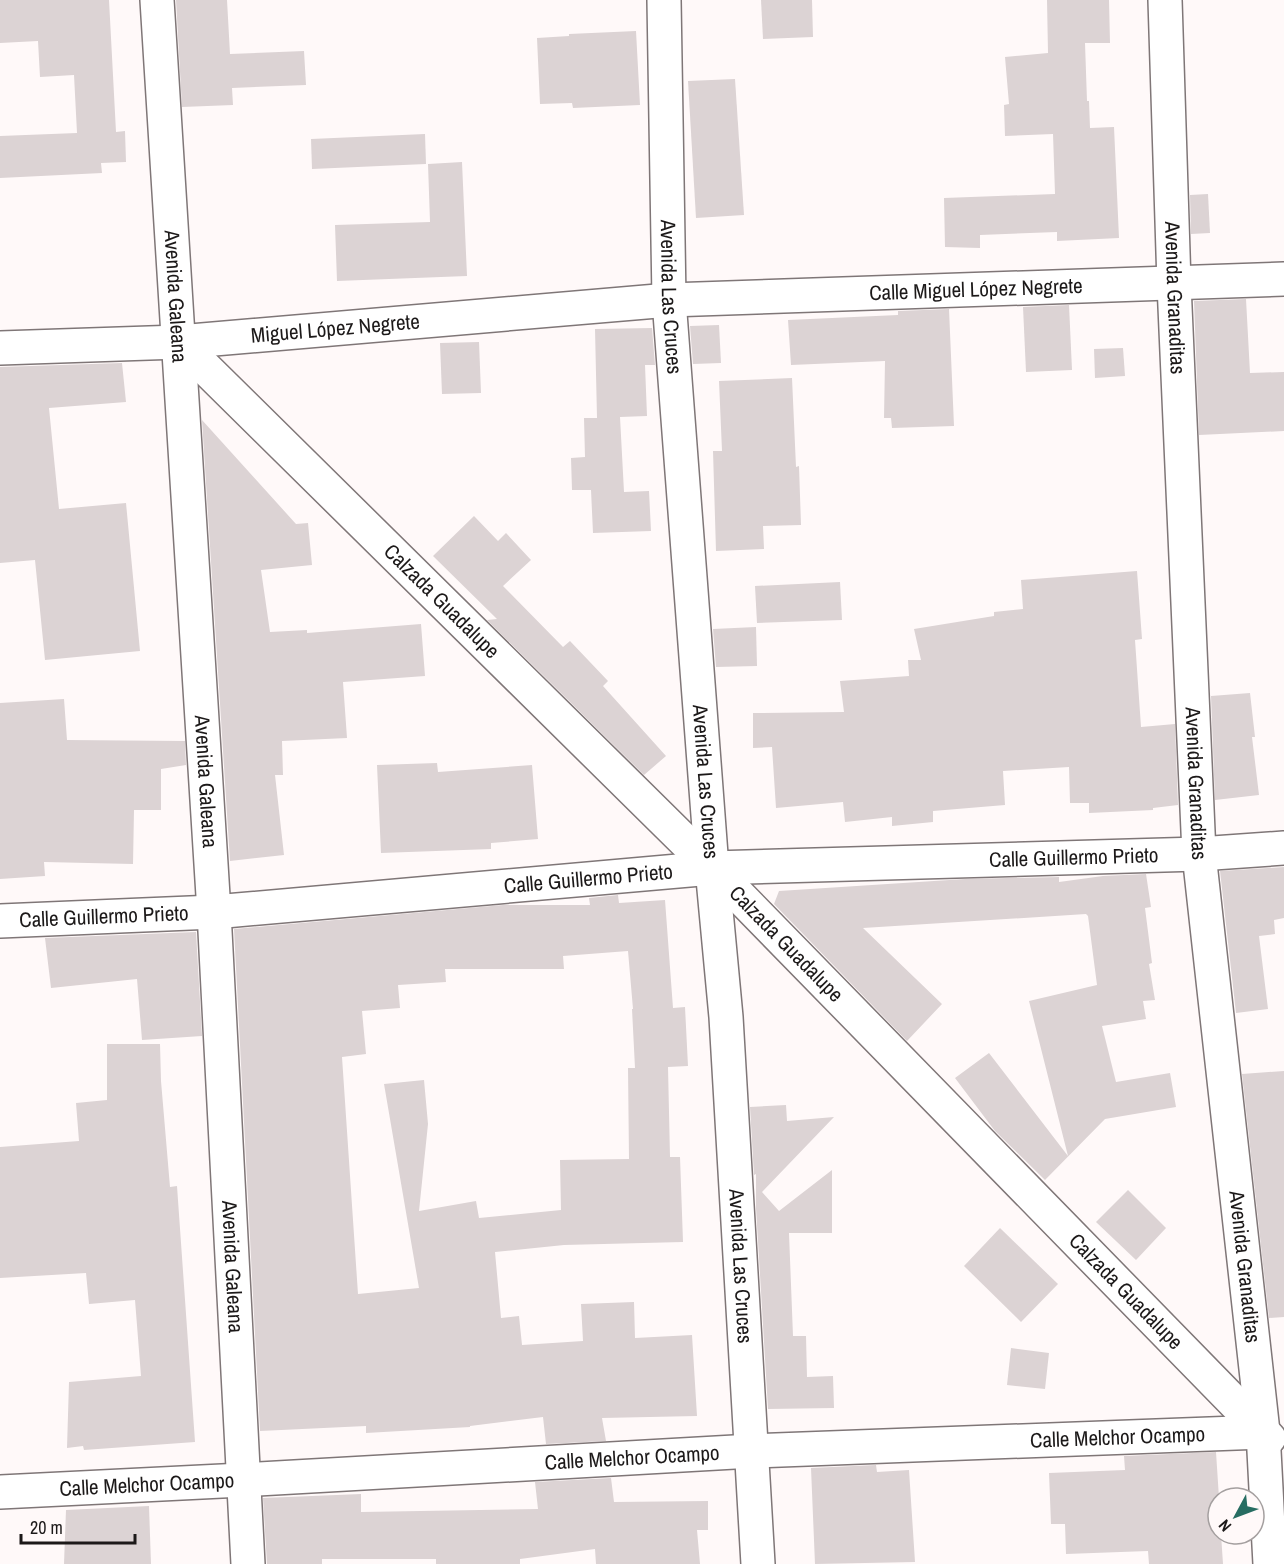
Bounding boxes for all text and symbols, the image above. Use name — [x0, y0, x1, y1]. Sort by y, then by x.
street label: Avenida Las Cruces — [654, 218, 690, 375]
street label: Avenida Granaditas — [1158, 220, 1193, 375]
street label: Avenida Galeana — [157, 228, 195, 364]
street label: Calle Miguel López Negrete — [869, 271, 1083, 307]
street label: Miguel López Negrete — [250, 306, 421, 350]
street label: Calzada Guadalupe — [378, 537, 506, 665]
street label: Avenida Las Cruces — [686, 702, 726, 860]
street label: Avenida Granaditas — [1179, 705, 1215, 861]
street label: Avenida Galeana — [188, 713, 225, 849]
street label: Calle Guillermo Prieto — [989, 840, 1159, 874]
street label: Calle Guillermo Prieto — [503, 857, 674, 900]
street label: Calzada Guadalupe — [723, 879, 850, 1008]
street label: Calle Guillermo Prieto — [19, 898, 189, 934]
street label: Avenida Las Cruces — [722, 1187, 760, 1344]
street label: Avenida Granaditas — [1222, 1188, 1268, 1344]
street label: Avenida Galeana — [215, 1199, 251, 1334]
street label: Calzada Guadalupe — [1063, 1227, 1190, 1356]
street label: Calle Melchor Ocampo — [1030, 1419, 1206, 1455]
street label: Calle Melchor Ocampo — [544, 1438, 720, 1477]
street label: Calle Melchor Ocampo — [59, 1465, 235, 1503]
north arrow — [1206, 1486, 1266, 1546]
scale bar — [21, 1507, 135, 1545]
text: 20 m — [30, 1515, 63, 1540]
text: N — [1213, 1515, 1236, 1537]

